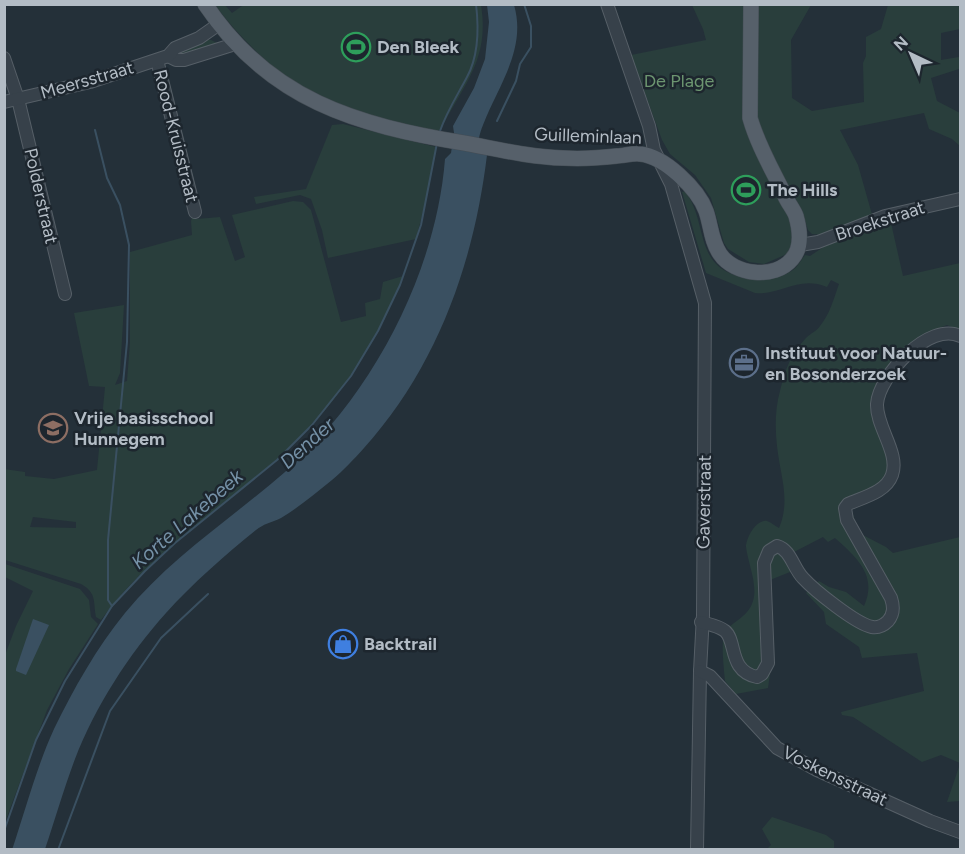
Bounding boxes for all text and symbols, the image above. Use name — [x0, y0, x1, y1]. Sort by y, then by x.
north arrow — [881, 24, 941, 84]
sports icon: Den Bleek — [340, 31, 372, 63]
text: N — [890, 32, 912, 55]
place label: Den Bleek — [377, 36, 459, 58]
street label: Meersstraat — [38, 56, 136, 104]
street label: Rood-Kruisstraat — [149, 67, 203, 205]
park label: De Plage — [644, 70, 714, 92]
street label: Guilleminlaan — [534, 123, 642, 149]
street label: Polderstraat — [19, 146, 63, 246]
sports icon: The Hills — [730, 174, 762, 206]
place label: The Hills — [767, 179, 838, 201]
street label: Broekstraat — [833, 196, 928, 246]
place label: Instituut voor Natuur- en Bosonderzoek — [765, 342, 947, 385]
office icon: Instituut voor Natuur- en Bosonderzoek — [728, 347, 760, 379]
place label: Vrije basisschool Hunnegem — [74, 407, 213, 450]
water label: Dender — [275, 411, 340, 474]
school or university icon: Vrije basisschool Hunnegem — [37, 412, 69, 444]
street label: Gaverstraat — [692, 455, 716, 549]
water label: Korte Lakebeek — [126, 463, 249, 574]
shop icon: Backtrail — [327, 628, 359, 660]
place label: Backtrail — [364, 633, 437, 655]
street label: Voskensstraat — [779, 741, 891, 811]

